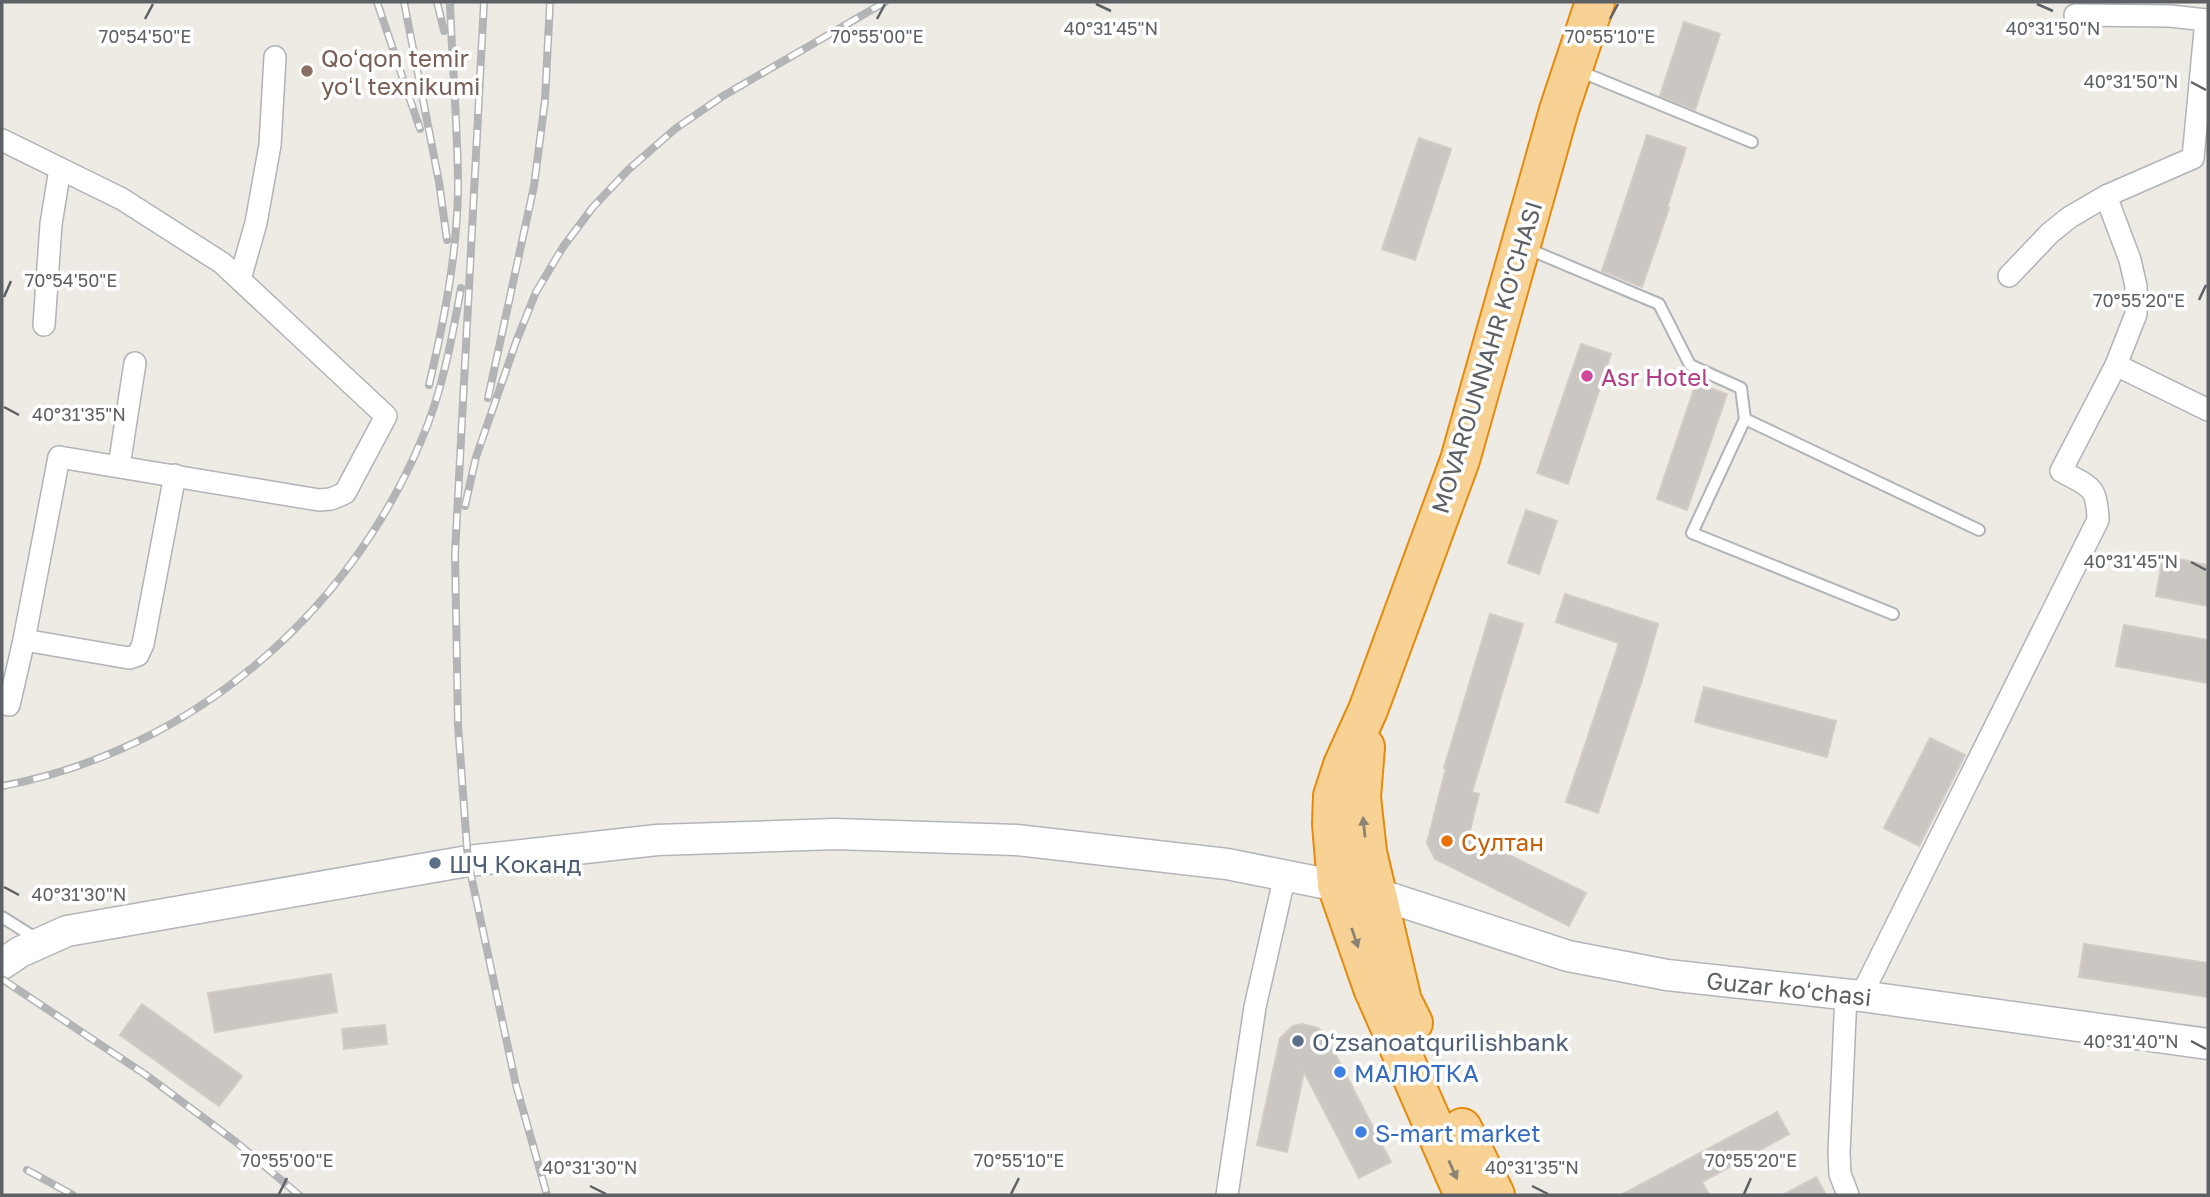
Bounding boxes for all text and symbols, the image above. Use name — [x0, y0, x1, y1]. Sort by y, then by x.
text: 40°31'45"N — [1064, 17, 1158, 39]
text: 40°31'50"N — [2006, 17, 2100, 39]
text: 70°54'50"E — [99, 25, 191, 47]
text: 70°55'00"E — [831, 25, 923, 47]
text: 70°55'10"E — [1565, 25, 1655, 47]
place label: Qoʻqon temir yoʻl texnikumi — [321, 43, 481, 100]
marker: Qoʻqon temir yoʻl texnikumi — [299, 63, 315, 79]
text: 40°31'50"N — [2084, 70, 2178, 92]
street label: MOVAROUNNAHR KO'CHASI — [1425, 197, 1547, 517]
text: 70°54'50"E — [25, 269, 117, 291]
text: 70°55'20"E — [2093, 289, 2185, 311]
place label: Asr Hotel — [1601, 362, 1709, 391]
marker: Asr Hotel — [1579, 368, 1595, 384]
text: 40°31'35"N — [32, 403, 126, 425]
text: 40°31'45"N — [2084, 550, 2178, 572]
one-way arrow — [1358, 816, 1369, 838]
place label: Султан — [1461, 827, 1544, 856]
marker: Султан — [1439, 833, 1455, 849]
place label: ШЧ Коканд — [449, 849, 581, 878]
marker: ШЧ Коканд — [427, 855, 443, 871]
text: 40°31'30"N — [32, 883, 126, 905]
one-way arrow — [1350, 928, 1361, 949]
street label: Guzar koʻchasi — [1705, 965, 1873, 1011]
place label: Oʻzsanoatqurilishbank — [1312, 1027, 1569, 1056]
text: 40°31'40"N — [2083, 1030, 2179, 1052]
marker: Oʻzsanoatqurilishbank — [1290, 1033, 1306, 1049]
place label: МАЛЮТКА — [1354, 1058, 1479, 1087]
marker: МАЛЮТКА — [1332, 1064, 1348, 1080]
place label: S-mart market — [1375, 1118, 1540, 1147]
marker: S-mart market — [1353, 1124, 1369, 1140]
text: 70°55'00"E — [241, 1149, 333, 1171]
text: 70°55'10"E — [974, 1149, 1064, 1171]
text: 70°55'20"E — [1705, 1149, 1797, 1171]
text: 40°31'30"N — [543, 1156, 637, 1178]
text: 40°31'35"N — [1485, 1156, 1579, 1178]
one-way arrow — [1447, 1160, 1459, 1180]

